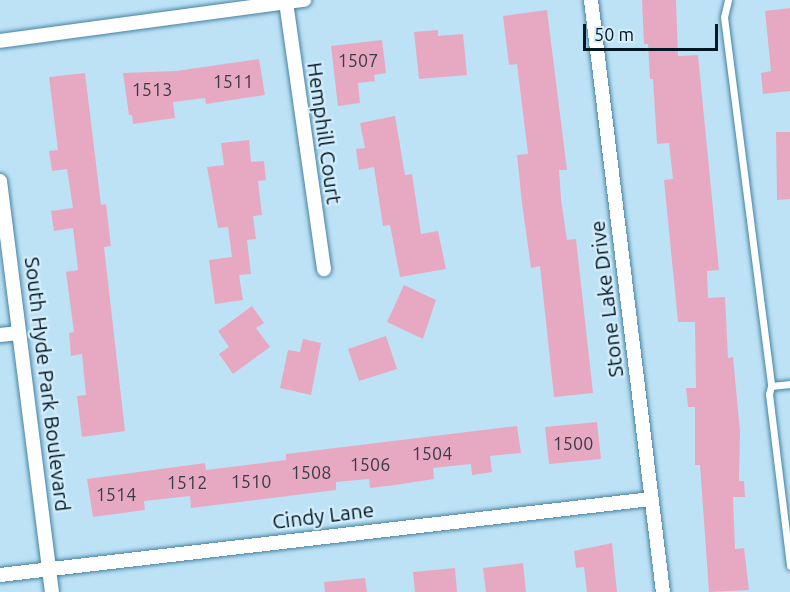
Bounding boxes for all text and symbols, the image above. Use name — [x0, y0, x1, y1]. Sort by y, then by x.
scale bar — [586, 12, 721, 50]
text: 50 m — [594, 24, 634, 44]
house number: 1507 — [338, 49, 378, 71]
street label: Hemphill Court — [303, 60, 347, 206]
house number: 1511 — [213, 70, 253, 92]
house number: 1513 — [132, 78, 172, 100]
street label: Stone Lake Drive — [584, 219, 628, 379]
street label: South Hyde Park Boulevard — [20, 255, 76, 513]
house number: 1500 — [553, 432, 593, 454]
house number: 1504 — [412, 442, 452, 464]
house number: 1506 — [350, 453, 390, 475]
house number: 1508 — [291, 461, 331, 483]
house number: 1510 — [231, 470, 271, 492]
house number: 1512 — [167, 471, 207, 493]
house number: 1514 — [96, 483, 136, 505]
street label: Cindy Lane — [271, 496, 375, 534]

